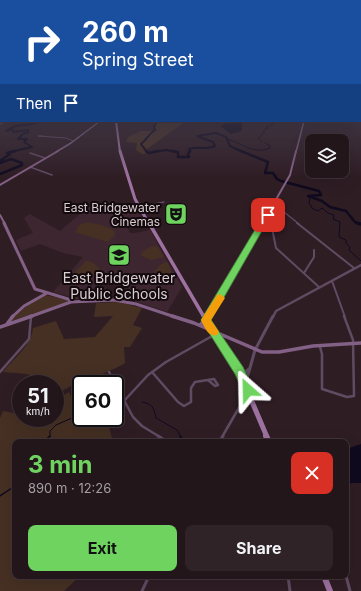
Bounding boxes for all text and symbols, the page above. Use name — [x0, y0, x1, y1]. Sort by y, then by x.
text: 260 m — [82, 15, 169, 49]
icon: right — [16, 16, 68, 68]
text: Spring Street — [82, 49, 194, 70]
icon: arrive — [60, 92, 82, 114]
text: Then — [16, 94, 52, 113]
map controls — [305, 134, 349, 178]
button: layers — [305, 134, 349, 178]
pin — [251, 198, 285, 232]
place label: East Bridgewater Cinemas — [64, 200, 160, 229]
theatre icon: East Bridgewater Cinemas — [163, 201, 189, 227]
icon: arrive — [257, 204, 279, 226]
school or university icon: East Bridgewater Public Schools — [106, 242, 132, 268]
place label: East Bridgewater Public Schools — [63, 269, 175, 302]
position arrow — [227, 369, 269, 411]
speed limit sign: 60 — [72, 375, 124, 427]
text: 51 — [27, 384, 49, 408]
text: km/h — [26, 405, 50, 417]
text: 3 min — [28, 450, 93, 479]
button: close — [291, 452, 333, 494]
text: 890 m · 12:26 — [28, 480, 111, 496]
button: Exit — [28, 525, 177, 571]
button: Share — [185, 525, 333, 571]

